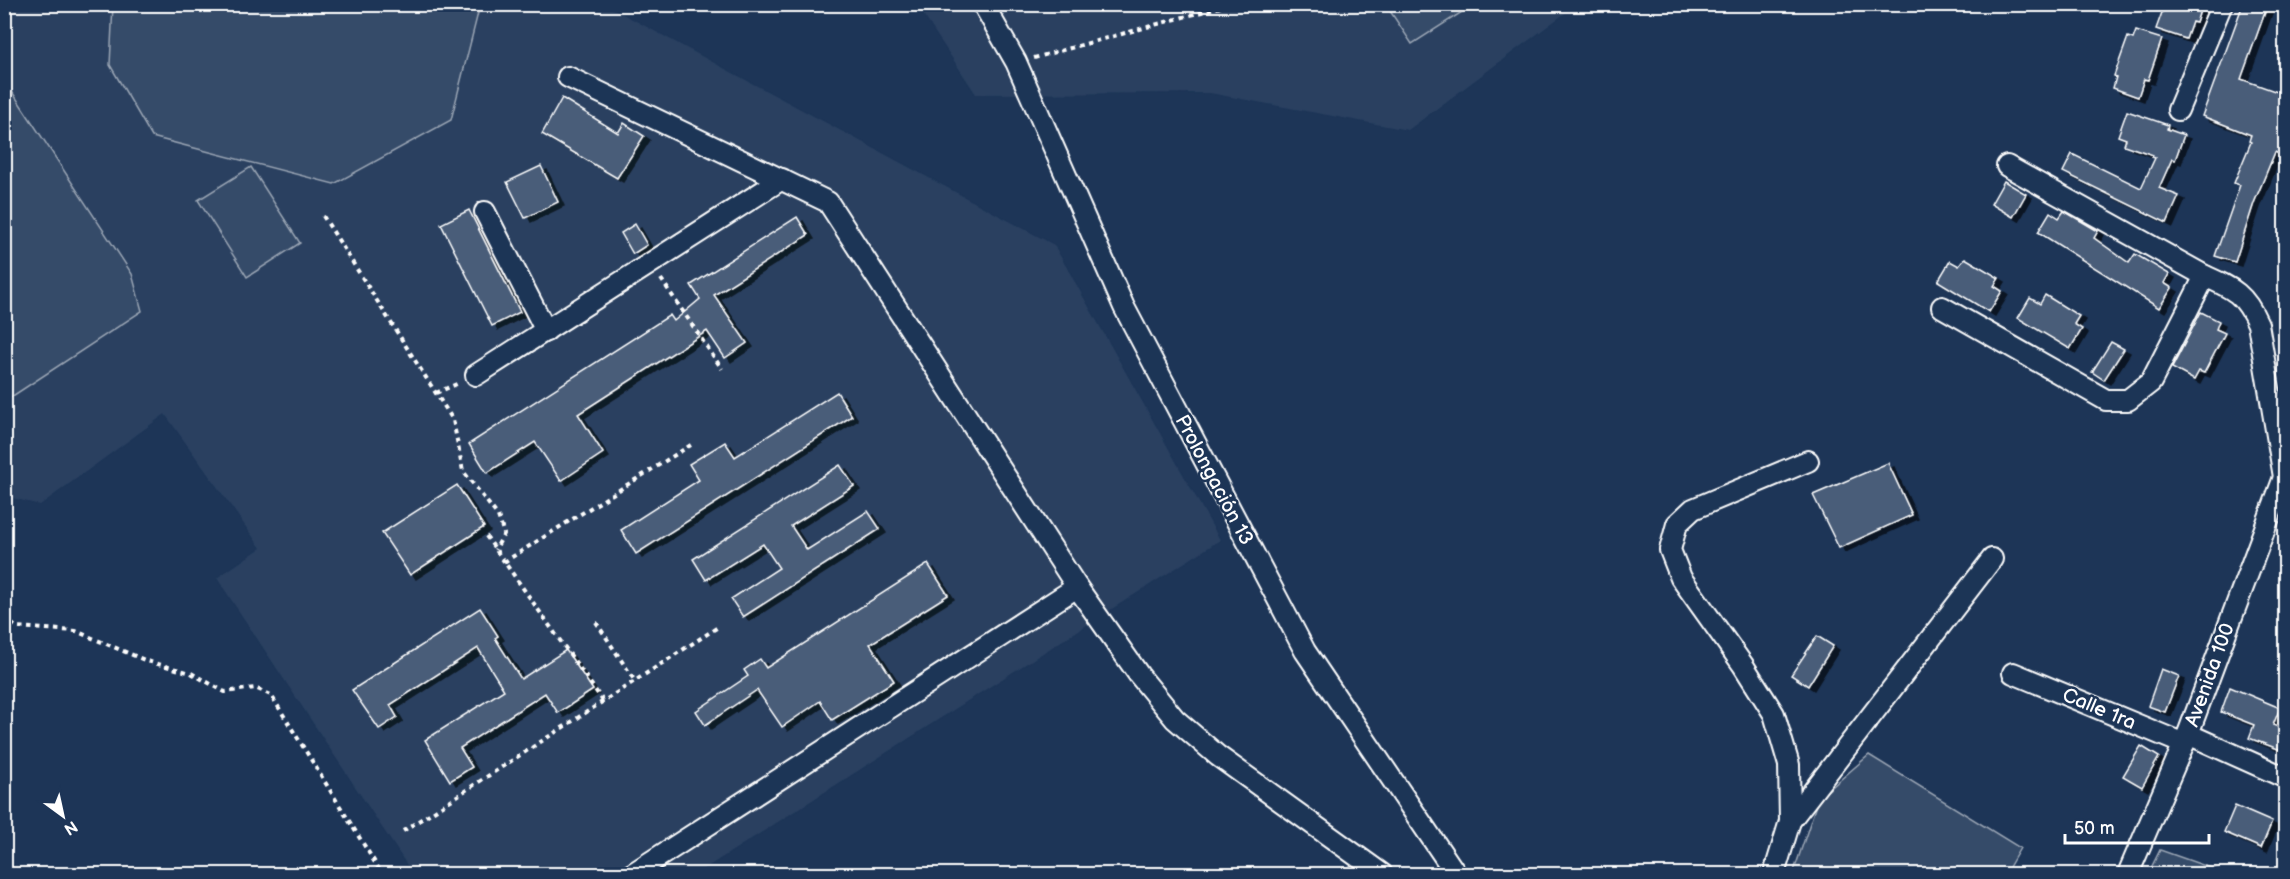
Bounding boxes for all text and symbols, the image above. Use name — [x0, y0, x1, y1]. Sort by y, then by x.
street label: Prolongación 13 — [1170, 411, 1258, 549]
street label: Avenida 100 — [2180, 620, 2240, 730]
street label: Calle 1ra — [2059, 683, 2139, 735]
north arrow — [33, 786, 93, 846]
scale bar — [2065, 807, 2209, 845]
text: N — [60, 816, 81, 839]
text: 50 m — [2074, 818, 2115, 839]

